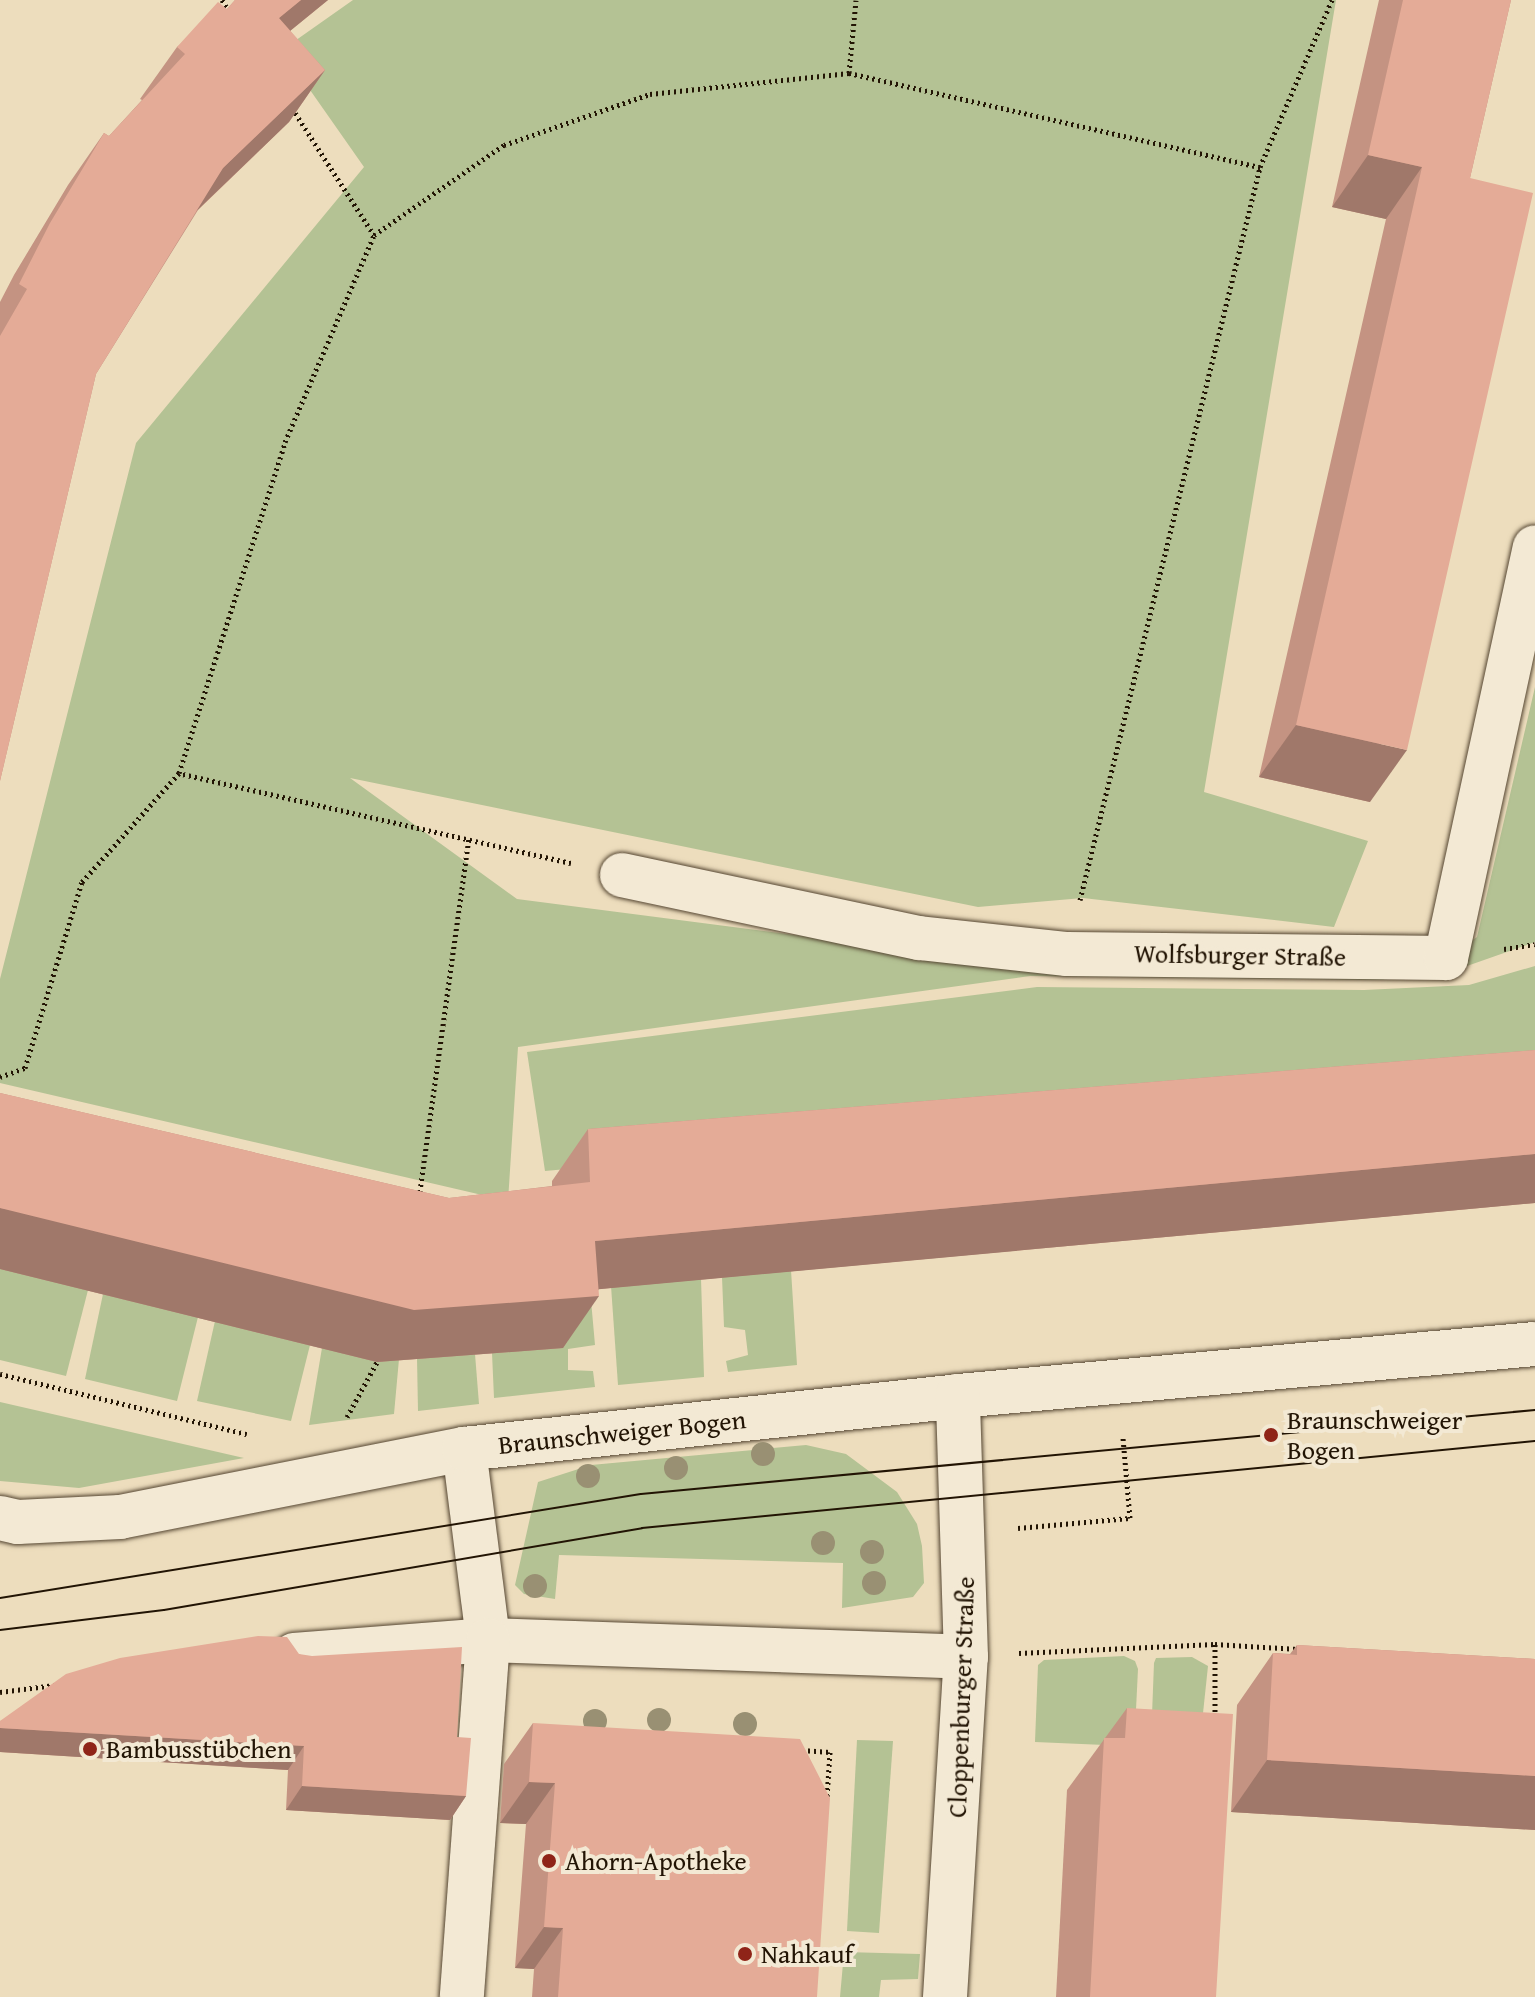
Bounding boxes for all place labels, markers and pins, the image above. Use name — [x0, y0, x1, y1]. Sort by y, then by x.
place label: Braunschweiger Bogen — [1287, 1404, 1462, 1466]
marker: Braunschweiger Bogen — [1262, 1426, 1280, 1444]
place label: Bambusstübchen — [106, 1733, 292, 1765]
marker: Bambusstübchen — [81, 1740, 99, 1758]
place label: Ahorn-Apotheke — [565, 1845, 747, 1877]
marker: Ahorn-Apotheke — [540, 1852, 558, 1870]
place label: Nahkauf — [761, 1938, 853, 1970]
marker: Nahkauf — [736, 1945, 754, 1963]

